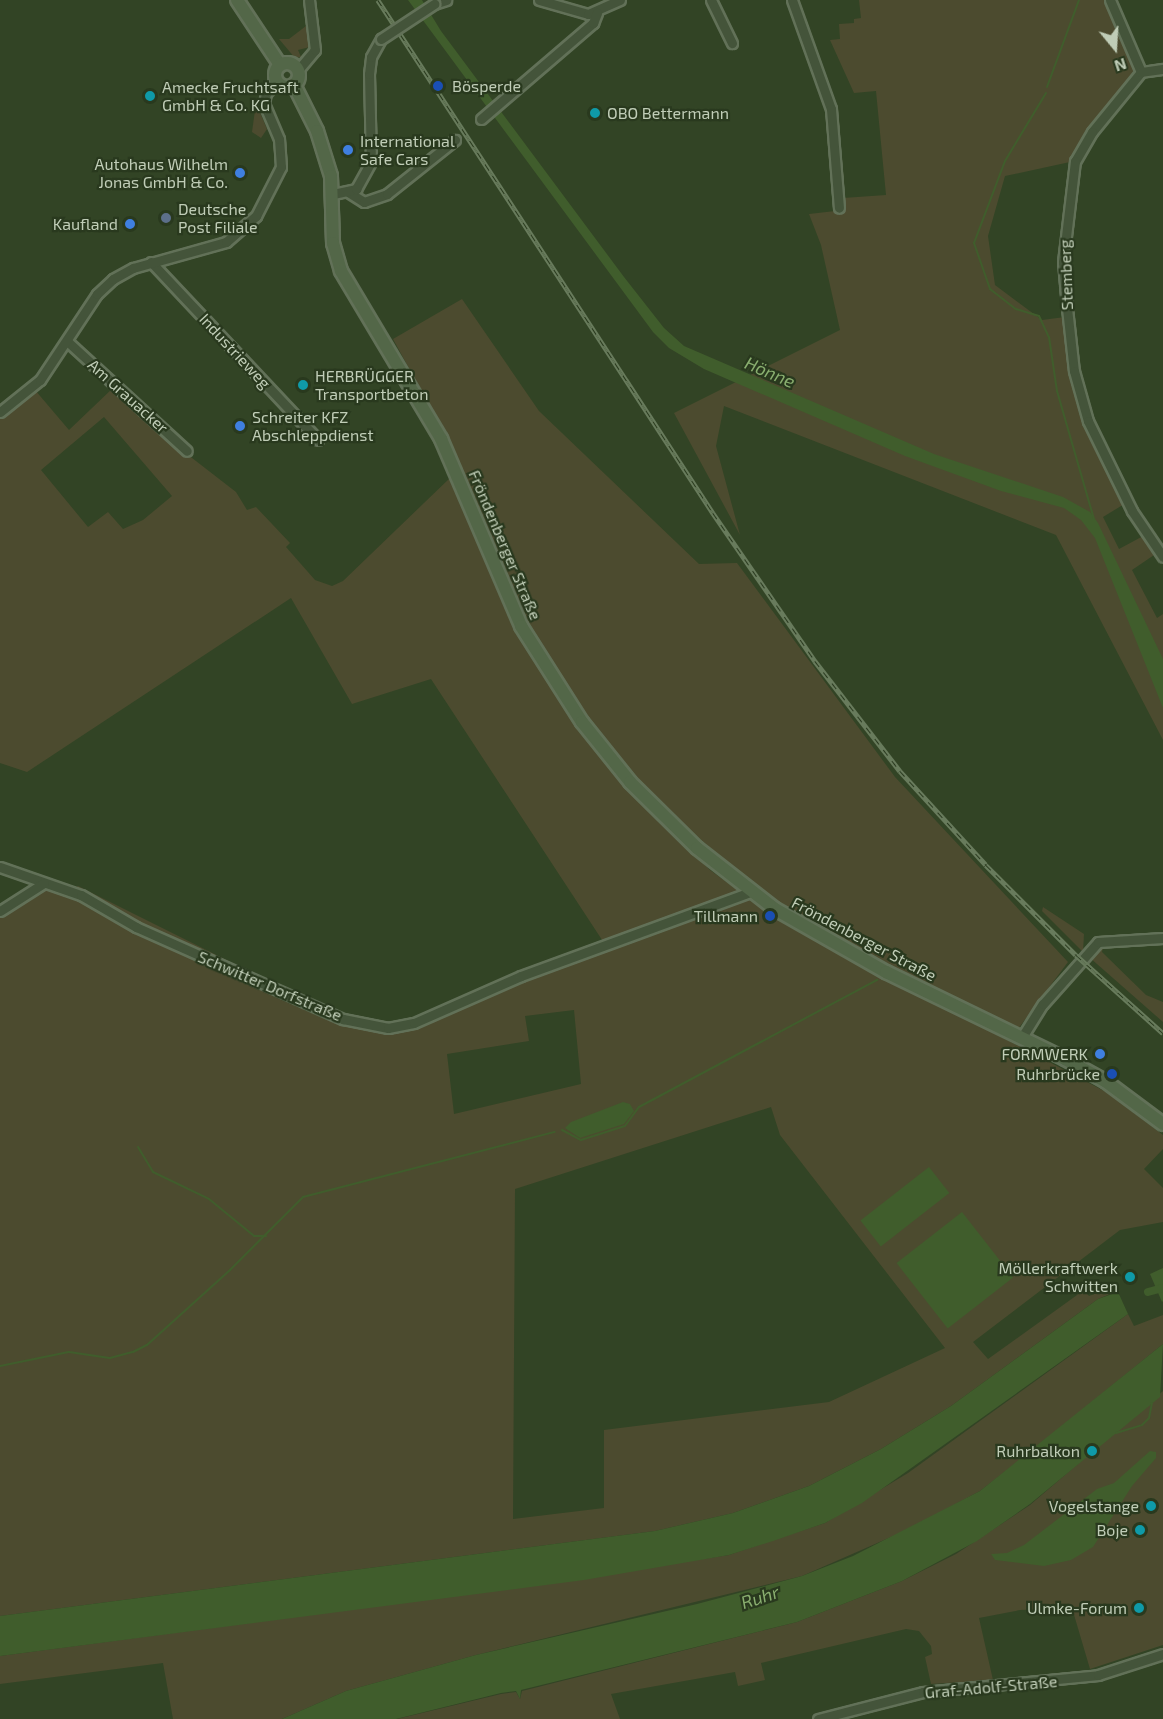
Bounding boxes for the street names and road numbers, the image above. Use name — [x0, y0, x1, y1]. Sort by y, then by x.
street label: Stemberg — [1055, 239, 1077, 311]
street label: Industrieweg — [195, 309, 275, 393]
street label: Am Grauacker — [84, 355, 172, 437]
street label: Fröndenberger Straße — [465, 467, 545, 623]
street label: Fröndenberger Straße — [788, 893, 940, 985]
street label: Schwitter Dorfstraße — [195, 947, 345, 1025]
street label: Graf-Adolf-Straße — [924, 1672, 1058, 1702]

